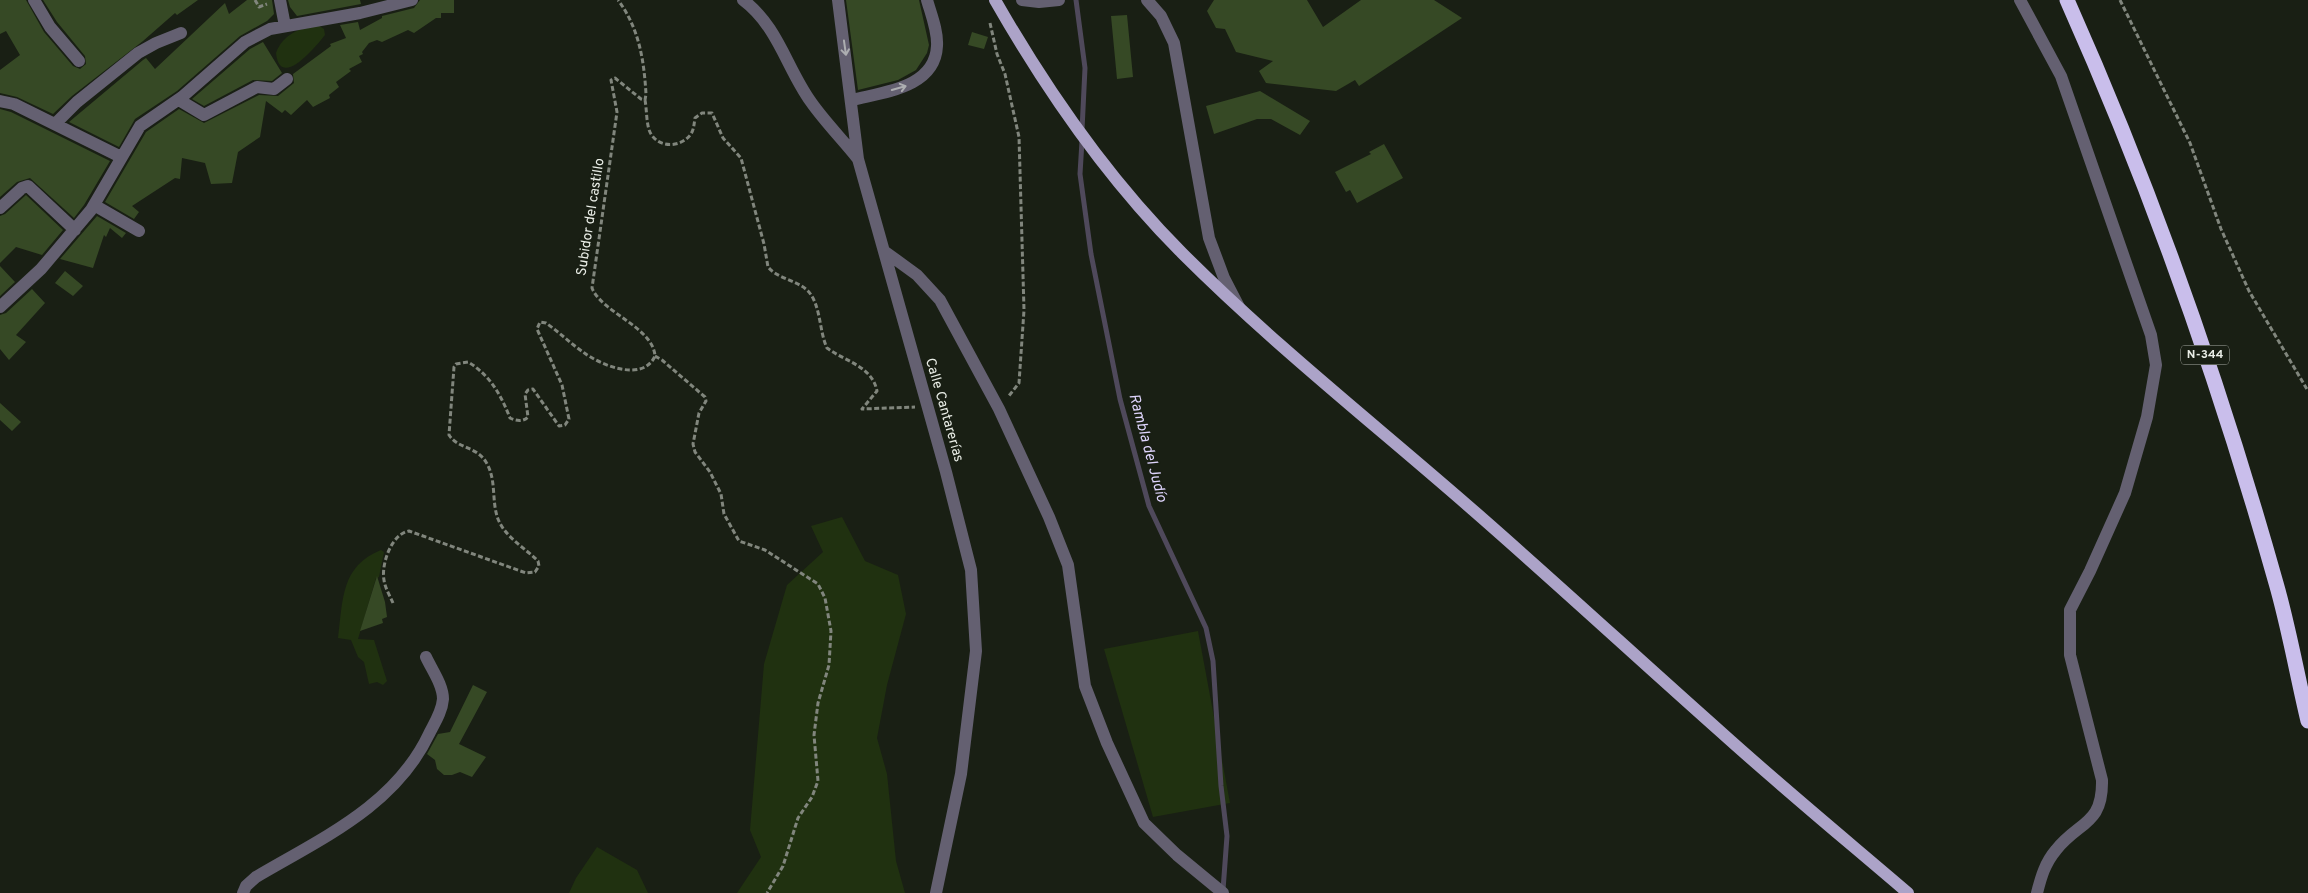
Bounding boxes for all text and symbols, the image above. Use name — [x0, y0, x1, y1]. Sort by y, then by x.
one-way arrow — [840, 40, 850, 56]
one-way arrow — [891, 83, 907, 92]
street label: Subidor del castillo — [573, 157, 609, 277]
road number: N-344 — [2181, 346, 2229, 364]
street label: Calle Cantarerías — [921, 356, 967, 464]
water label: Rambla del Judío — [1123, 392, 1171, 504]

